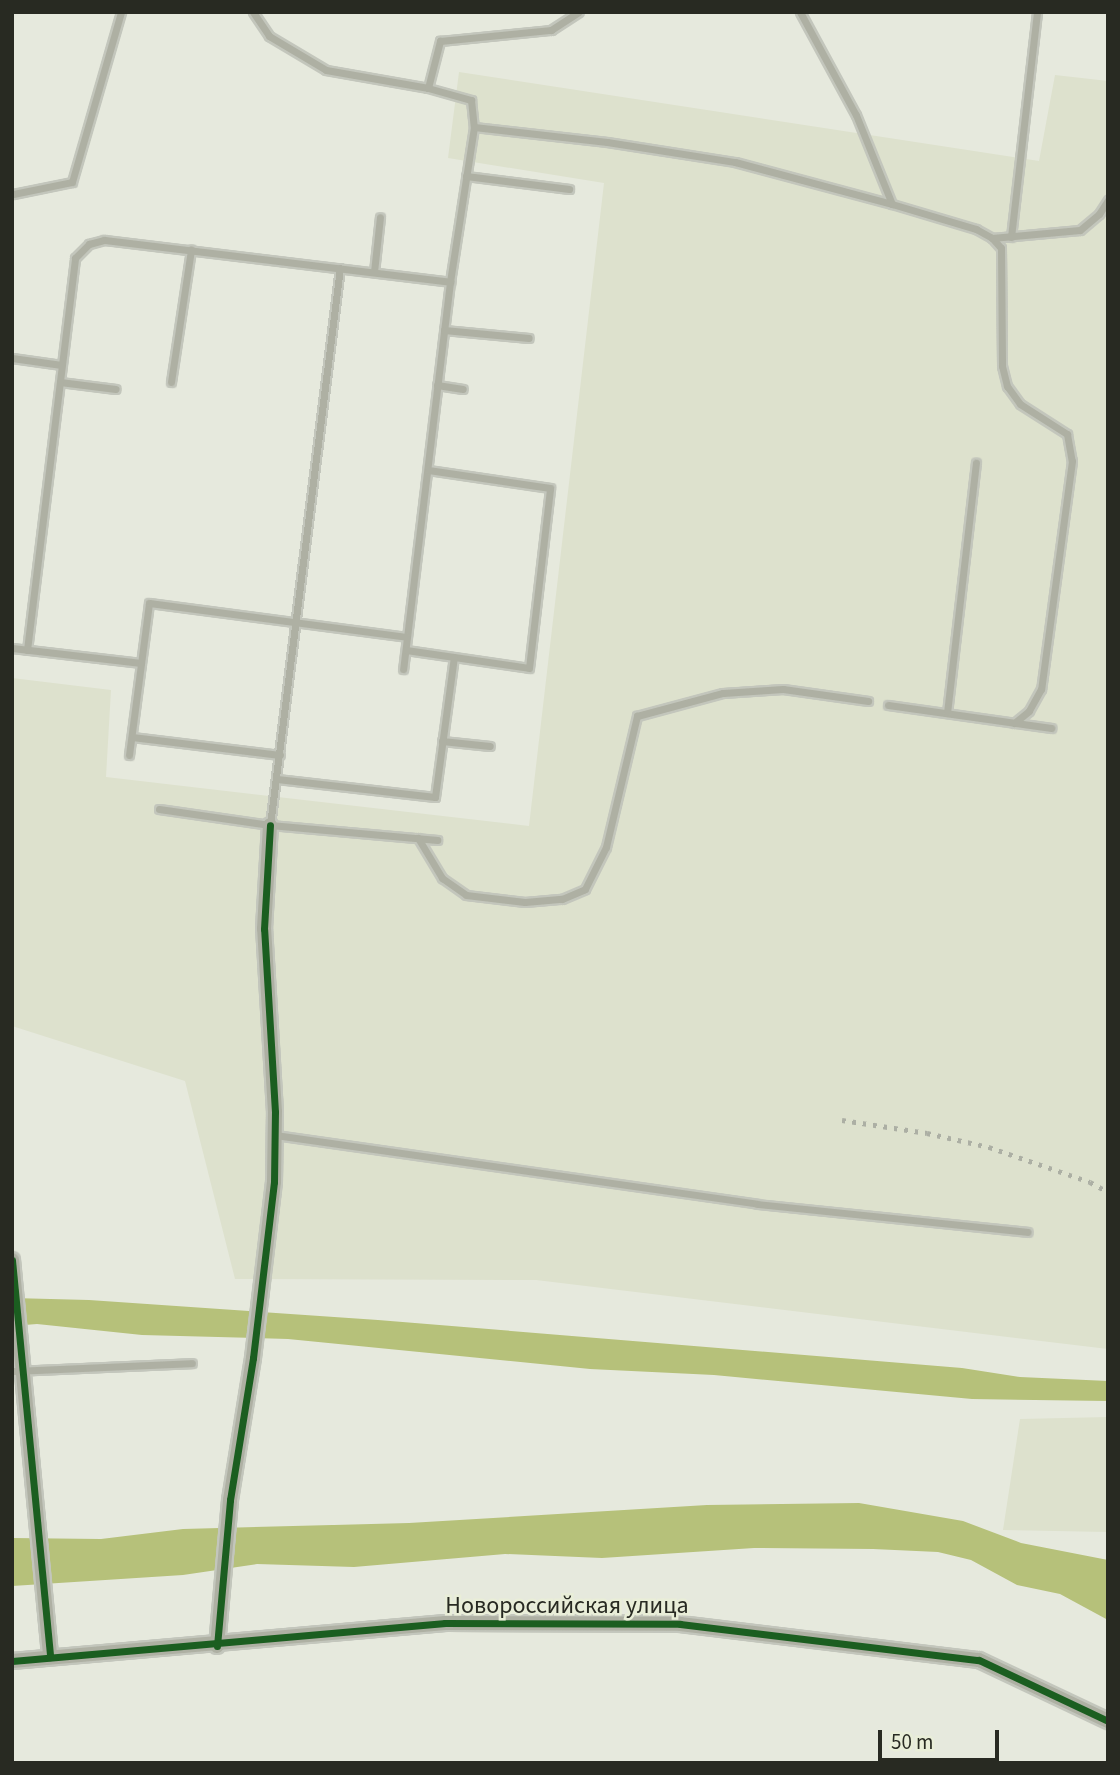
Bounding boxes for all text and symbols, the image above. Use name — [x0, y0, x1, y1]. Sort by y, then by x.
street label: Новороссийская улица — [445, 1592, 689, 1620]
scale bar — [882, 1716, 1003, 1760]
text: 50 m — [891, 1727, 933, 1757]

